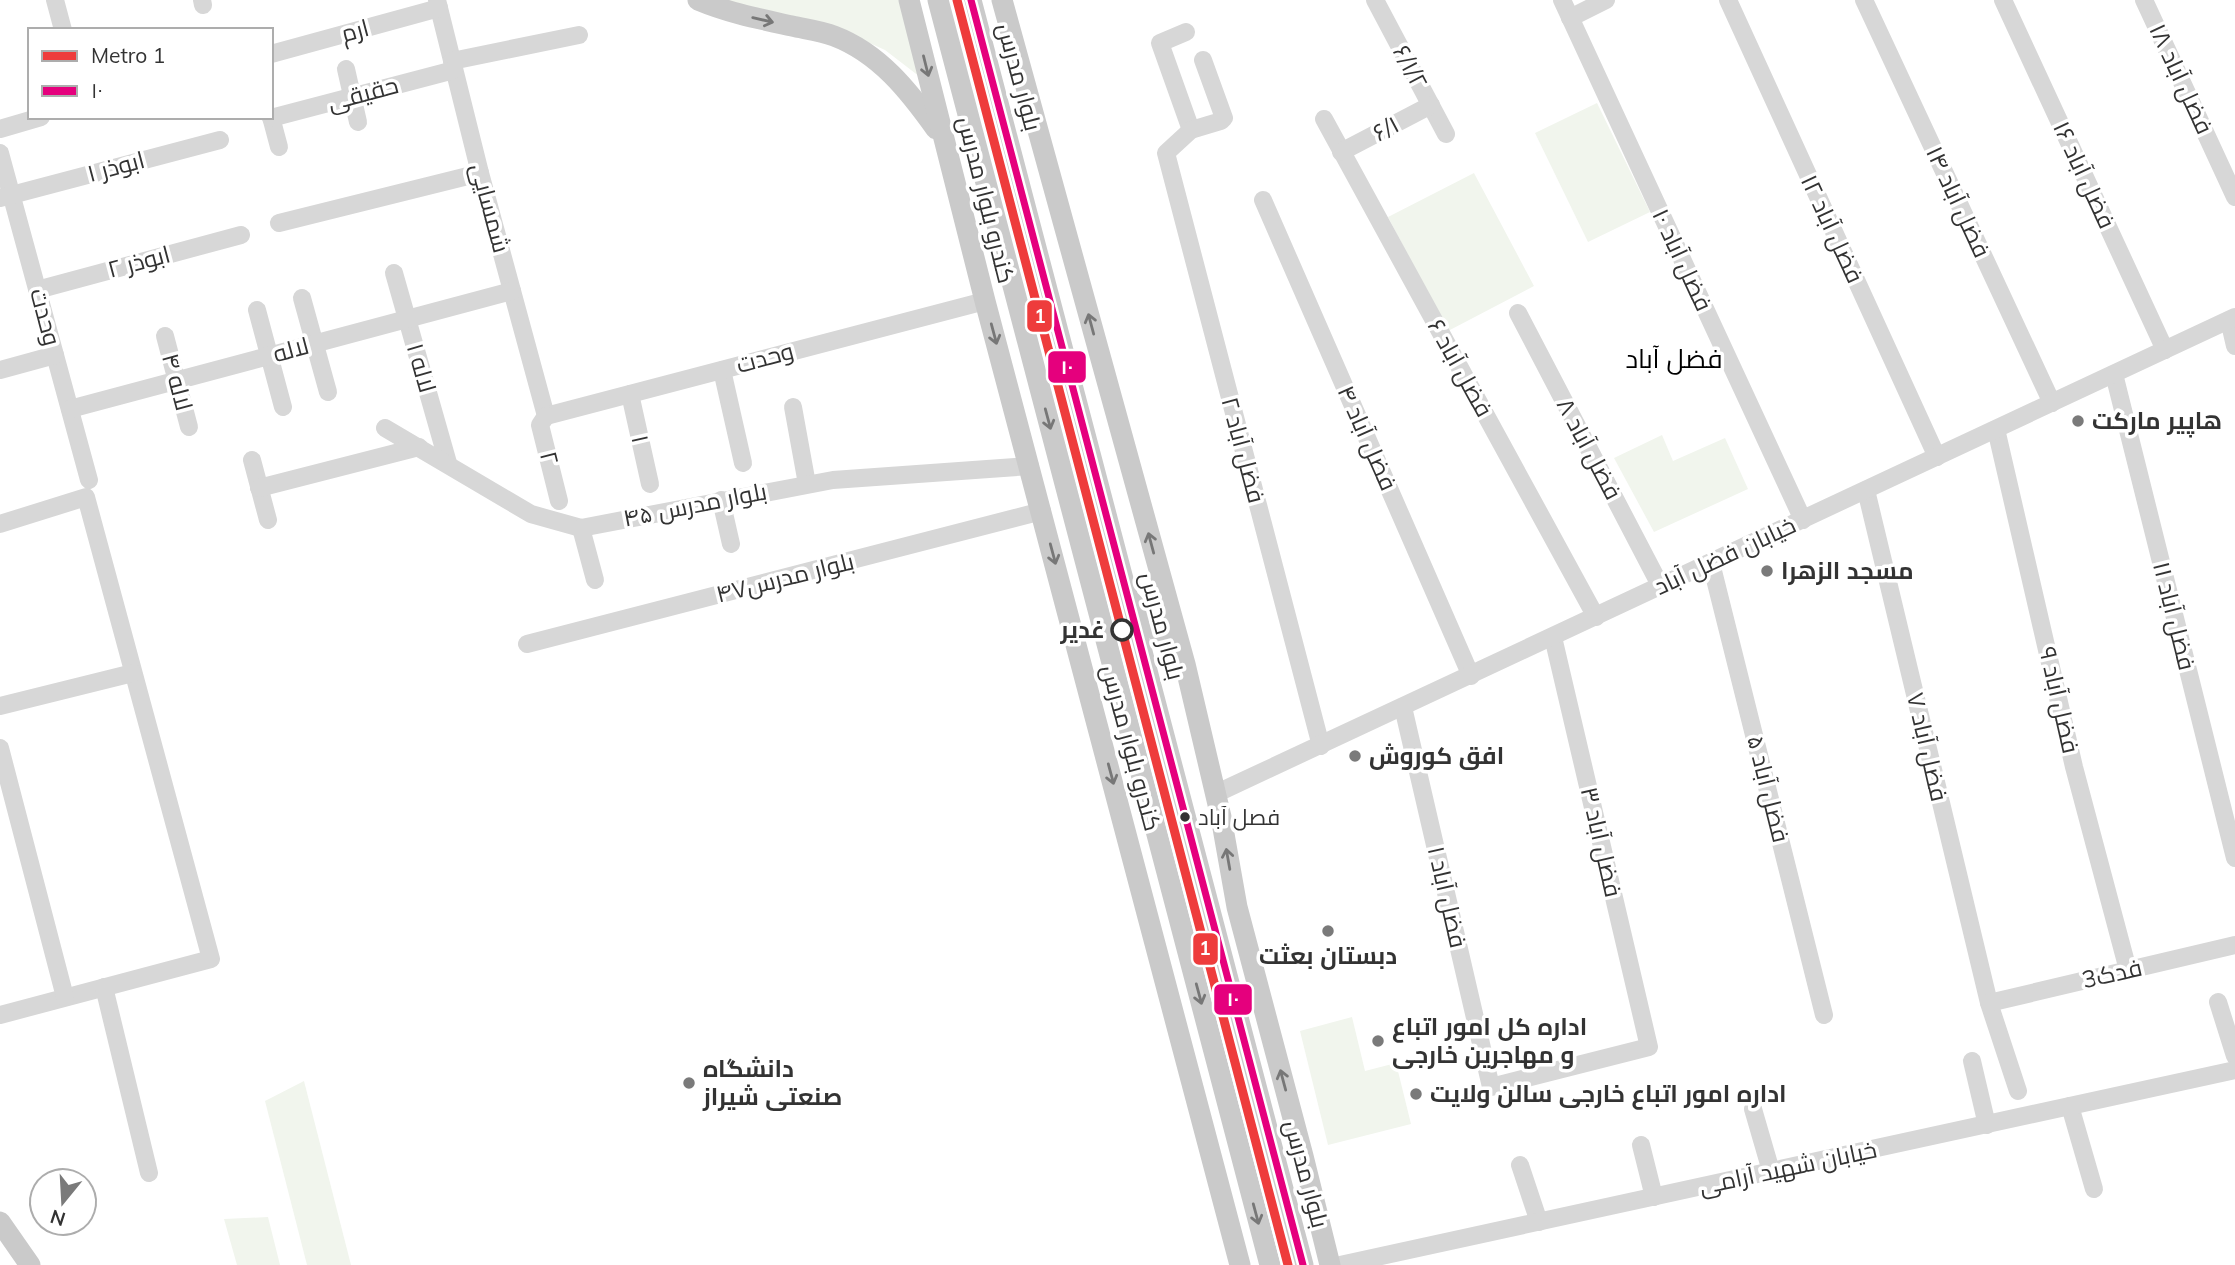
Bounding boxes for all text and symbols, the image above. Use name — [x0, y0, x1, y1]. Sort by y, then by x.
street label: ارم — [337, 12, 373, 50]
one-way arrow — [751, 14, 774, 27]
street label: فضل آباد ۱۸ — [2143, 19, 2220, 139]
street label: بلوار مدرس — [991, 20, 1049, 134]
legend — [28, 28, 273, 119]
street label: ۶/۱/۲ — [1387, 40, 1435, 94]
text: Metro 1 — [91, 42, 165, 68]
one-way arrow — [920, 54, 933, 77]
street label: حقیقی — [324, 69, 402, 117]
text: ۱۰ — [91, 77, 103, 103]
street label: ۶/۱ — [1367, 109, 1404, 147]
street label: کندرو بلوار مدرس — [952, 113, 1022, 286]
street label: فضل آباد ۱۶ — [2047, 116, 2123, 233]
street label: فضل آباد ۱۴ — [1920, 141, 1998, 262]
street label: ابوذر ۱ — [84, 144, 148, 188]
street label: شمسایی — [465, 160, 517, 256]
street label: فضل آباد ۱۲ — [1795, 170, 1871, 287]
street label: فضل آباد ۱۰ — [1646, 204, 1720, 315]
street label: ابوذر ۲ — [104, 238, 173, 284]
street label: وحدت — [24, 285, 68, 349]
line badge: 1 — [1026, 299, 1053, 333]
text: 1 — [1034, 304, 1046, 328]
one-way arrow — [1084, 313, 1097, 336]
street label: فضل آباد ۶ — [1422, 313, 1500, 422]
one-way arrow — [988, 322, 1001, 345]
street label: لاله — [270, 330, 312, 368]
street label: وحدت — [733, 335, 797, 379]
street label: لاله ۱ — [401, 340, 443, 396]
district label: فضل آباد — [1625, 342, 1723, 375]
street label: لاله ۴ — [156, 350, 200, 414]
line badge: ۱۰ — [1047, 350, 1087, 384]
text: ۱۰ — [1061, 355, 1073, 379]
street label: فضل آباد ۴ — [1331, 380, 1404, 495]
street label: فضل آباد ۲ — [1215, 393, 1273, 506]
street label: فضل آباد ۸ — [1551, 393, 1629, 505]
place label: هاپیر مارکت — [2092, 405, 2222, 438]
one-way arrow — [1042, 407, 1055, 430]
marker: هاپیر مارکت — [2070, 413, 2086, 429]
street label: ۱ — [626, 432, 656, 446]
street label: ۲ — [534, 448, 566, 468]
street label: ۴۵ بلوار مدرس — [620, 475, 769, 533]
street label: خیابان فضل آباد — [1649, 509, 1800, 601]
one-way arrow — [1144, 533, 1157, 555]
one-way arrow — [1047, 542, 1060, 565]
street label: بلوار مدرس۴۷ — [713, 545, 857, 609]
place label: مسجد الزهرا — [1781, 555, 1914, 585]
street label: فضل آباد ۱۱ — [2147, 558, 2203, 673]
marker: مسجد الزهرا — [1759, 563, 1775, 579]
street label: بلوار مدرس — [1134, 569, 1192, 683]
place label: غدیر — [1059, 614, 1105, 644]
marker: غدیر — [1111, 619, 1133, 641]
street label: فضل آباد ۹ — [2033, 644, 2087, 756]
street label: کندرو بلوار مدرس — [1095, 661, 1169, 834]
street label: فضل آباد ۷ — [1901, 689, 1955, 804]
street label: فضل آباد ۵ — [1741, 732, 1797, 845]
place label: افق کوروش — [1369, 740, 1504, 770]
marker: افق کوروش — [1347, 748, 1363, 764]
one-way arrow — [1105, 762, 1118, 785]
street label: فضل آباد ۳ — [1575, 784, 1629, 900]
place label: فصل آباد — [1198, 803, 1280, 831]
marker: فصل آباد — [1178, 810, 1192, 824]
street label: فضل آباد ۱ — [1422, 843, 1474, 950]
one-way arrow — [1221, 849, 1234, 871]
marker: دبستان بعثت — [1320, 923, 1336, 939]
line badge: 1 — [1192, 932, 1219, 966]
text: 1 — [1199, 936, 1211, 960]
place label: دبستان بعثت — [1259, 940, 1397, 970]
street label: فدک3 — [2079, 952, 2145, 994]
one-way arrow — [1193, 982, 1206, 1005]
line badge: ۱۰ — [1213, 983, 1253, 1016]
text: ۱۰ — [1227, 987, 1239, 1011]
place label: اداره کل امور اتباع و مهاجرین خارجی — [1392, 1011, 1587, 1069]
marker: اداره کل امور اتباع و مهاجرین خارجی — [1370, 1033, 1386, 1049]
place label: دانشگاه صنعتی شیراز — [702, 1053, 842, 1111]
one-way arrow — [1276, 1069, 1289, 1092]
marker: دانشگاه صنعتی شیراز — [681, 1075, 697, 1091]
place label: اداره امور اتباع خارجی سالن ولایت — [1430, 1078, 1787, 1110]
marker: اداره امور اتباع خارجی سالن ولایت — [1408, 1086, 1424, 1102]
street label: بلوار مدرس — [1278, 1117, 1336, 1231]
street label: خیابان شهید آرامی — [1696, 1134, 1879, 1200]
north arrow — [28, 1167, 98, 1237]
one-way arrow — [1250, 1203, 1263, 1225]
text: N — [47, 1205, 68, 1232]

